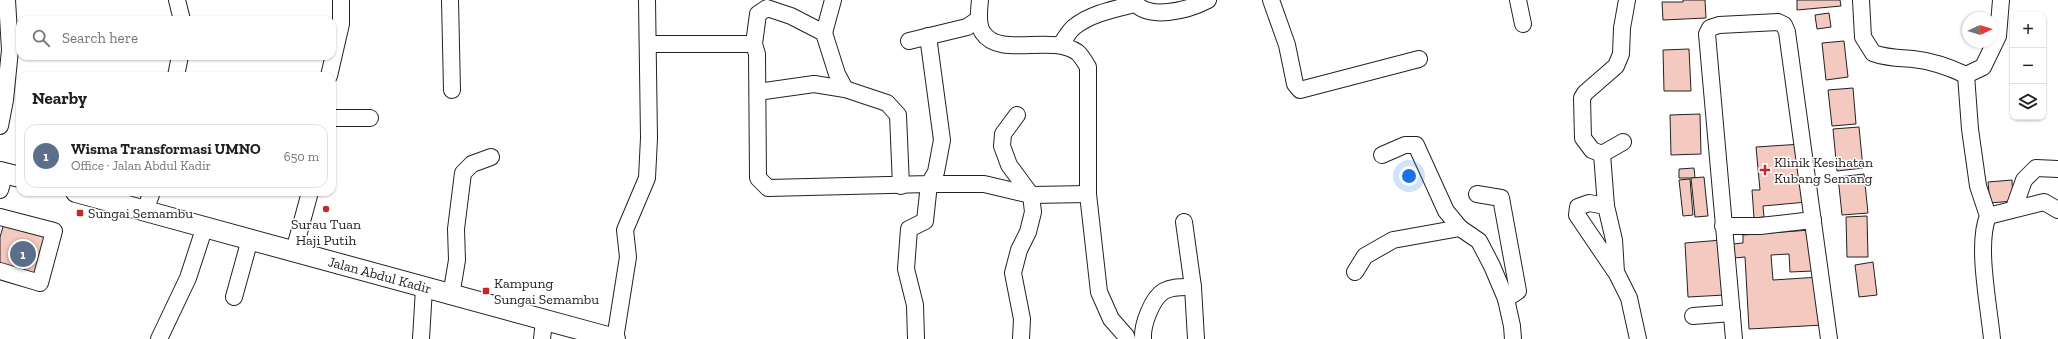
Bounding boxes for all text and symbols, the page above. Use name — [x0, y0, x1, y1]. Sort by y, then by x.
north arrow — [1962, 12, 1998, 48]
map controls — [2010, 12, 2046, 120]
button: + — [2010, 12, 2046, 48]
search box — [16, 16, 336, 60]
icon: search — [30, 27, 52, 49]
text: Search here — [62, 29, 138, 47]
button: − — [2010, 48, 2046, 84]
button: layers — [2010, 84, 2046, 120]
text: Nearby — [32, 88, 87, 108]
text: Wisma Transformasi UMNO — [71, 140, 261, 158]
text: 1 — [43, 149, 49, 164]
text: 650 m — [284, 149, 319, 164]
place label: Klinik Kesihatan Kubang Semang — [1774, 154, 1873, 187]
text: Office · Jalan Abdul Kadir — [71, 158, 211, 173]
marker: Klinik Kesihatan Kubang Semang — [1759, 164, 1771, 176]
your location — [1399, 166, 1419, 186]
marker: Surau Tuan Haji Putih — [321, 204, 331, 214]
place label: Sungai Semambu — [88, 205, 193, 222]
marker: Sungai Semambu — [75, 208, 85, 218]
place label: Surau Tuan Haji Putih — [291, 216, 361, 249]
pin: 1 — [10, 239, 36, 269]
street label: Jalan Abdul Kadir — [326, 253, 433, 298]
place label: Kampung Sungai Semambu — [494, 275, 599, 308]
marker: Kampung Sungai Semambu — [481, 286, 491, 296]

